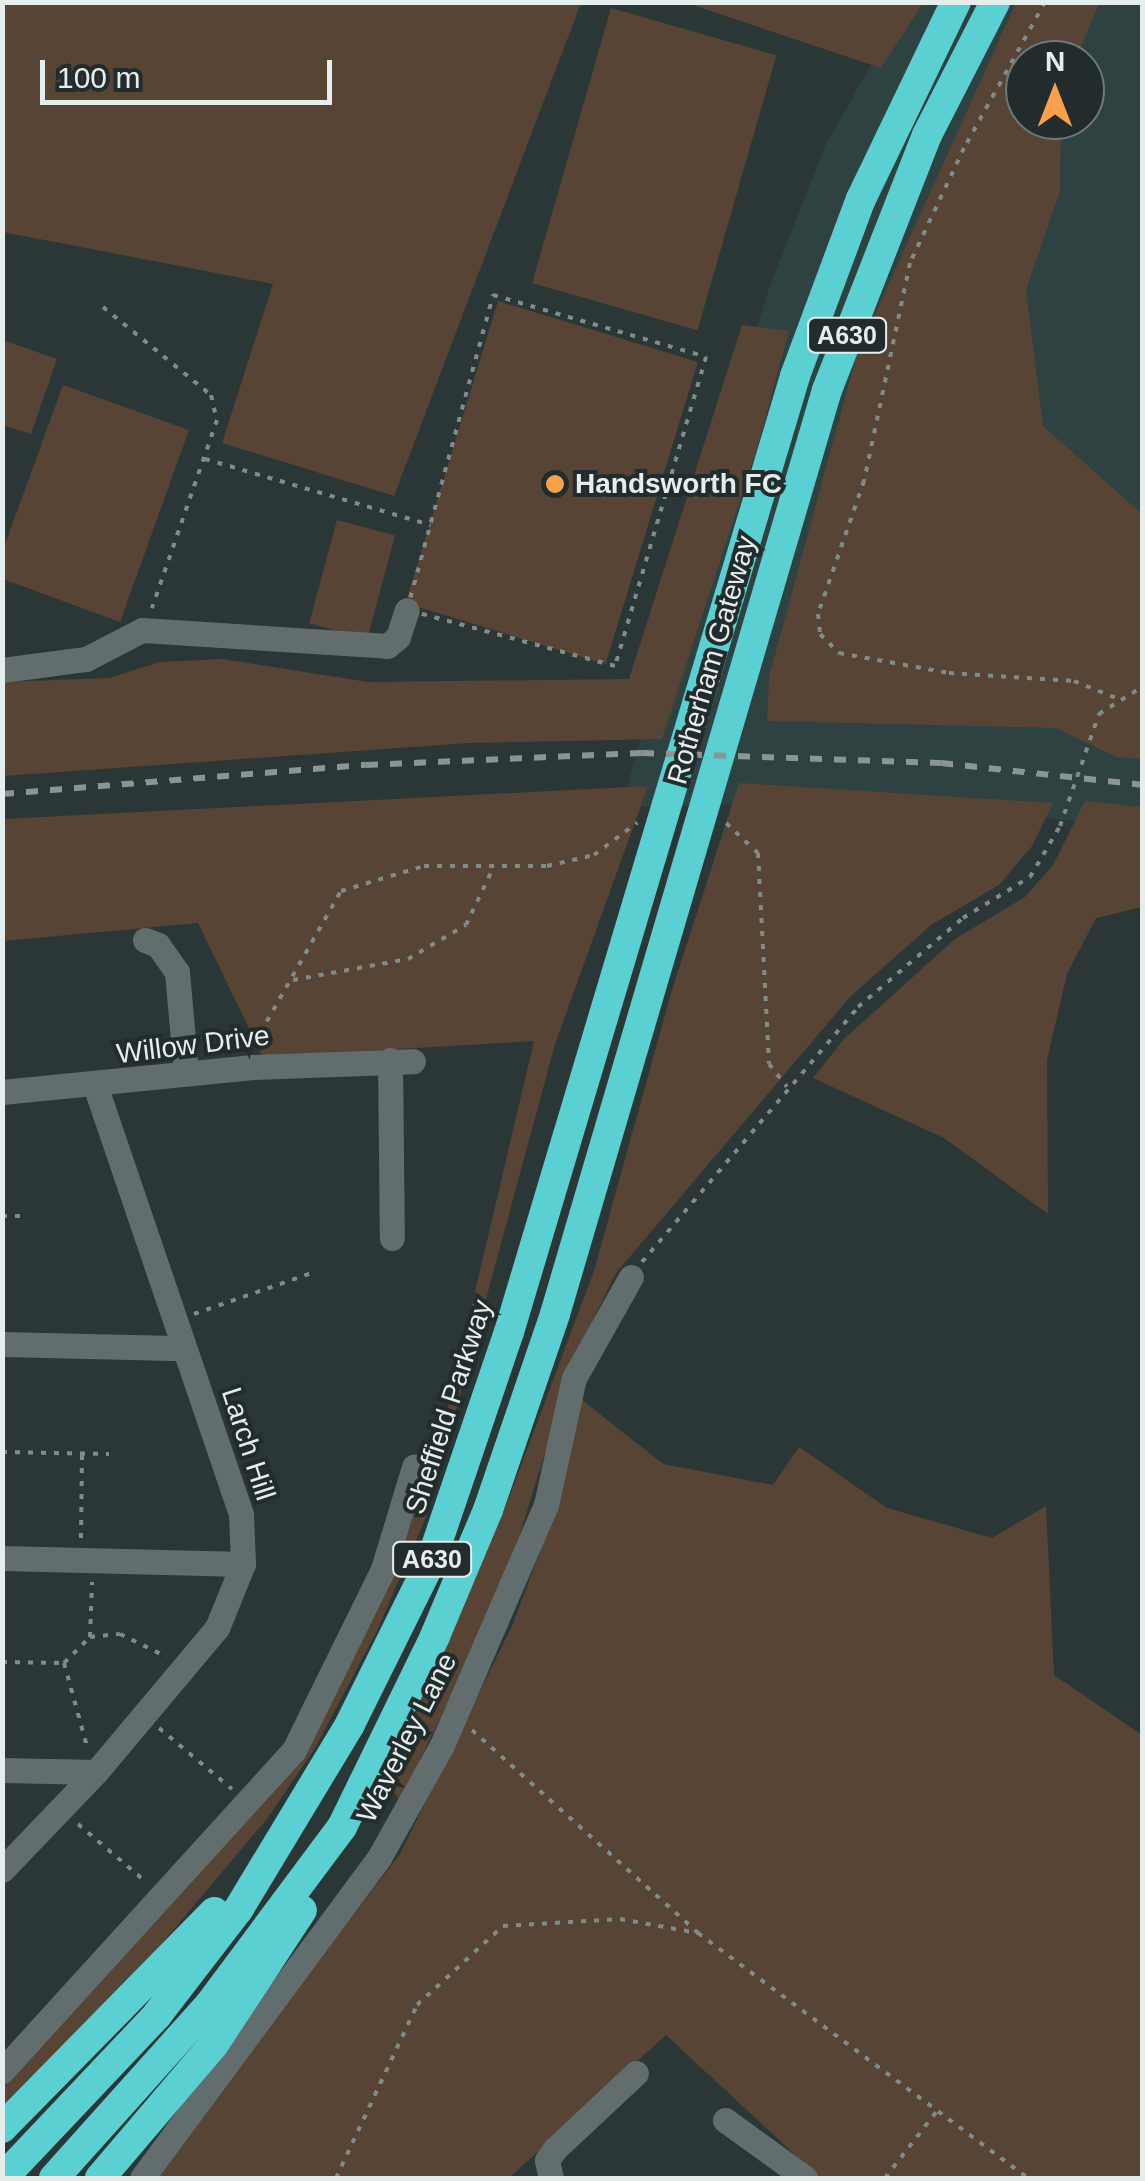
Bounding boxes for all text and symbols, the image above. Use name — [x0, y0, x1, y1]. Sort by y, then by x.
scale bar — [45, 40, 338, 102]
north arrow — [1005, 40, 1105, 140]
text: N — [1045, 46, 1065, 77]
text: 100 m — [57, 61, 140, 94]
road number: A630 — [807, 315, 887, 355]
place label: Handsworth FC — [575, 467, 782, 501]
marker: Handsworth FC — [544, 473, 566, 495]
street label: Rotherham Gateway — [660, 532, 764, 788]
street label: Willow Drive — [115, 1019, 271, 1071]
street label: Sheffield Parkway — [398, 1295, 500, 1519]
street label: Larch Hill — [214, 1383, 282, 1505]
road number: A630 — [392, 1539, 472, 1579]
street label: Waverley Lane — [350, 1648, 464, 1828]

